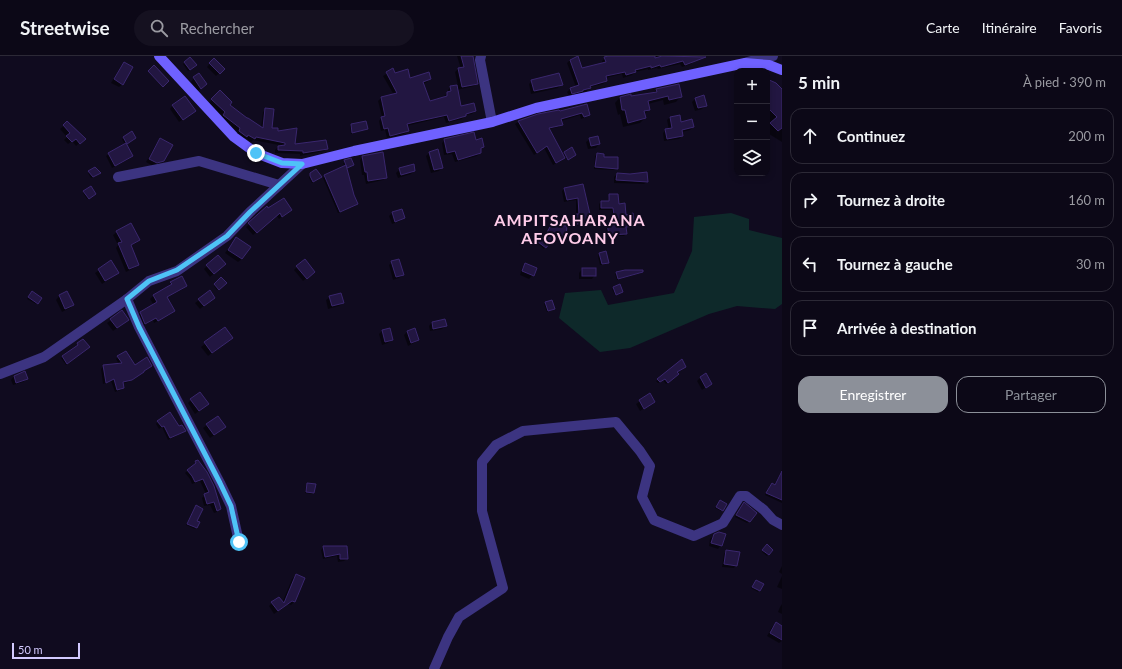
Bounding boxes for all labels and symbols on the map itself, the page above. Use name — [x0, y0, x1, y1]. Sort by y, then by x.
route end — [247, 144, 265, 162]
district label: AMPITSAHARANA AFOVOANY — [493, 210, 646, 247]
route start — [230, 533, 248, 551]
scale bar — [12, 641, 80, 660]

